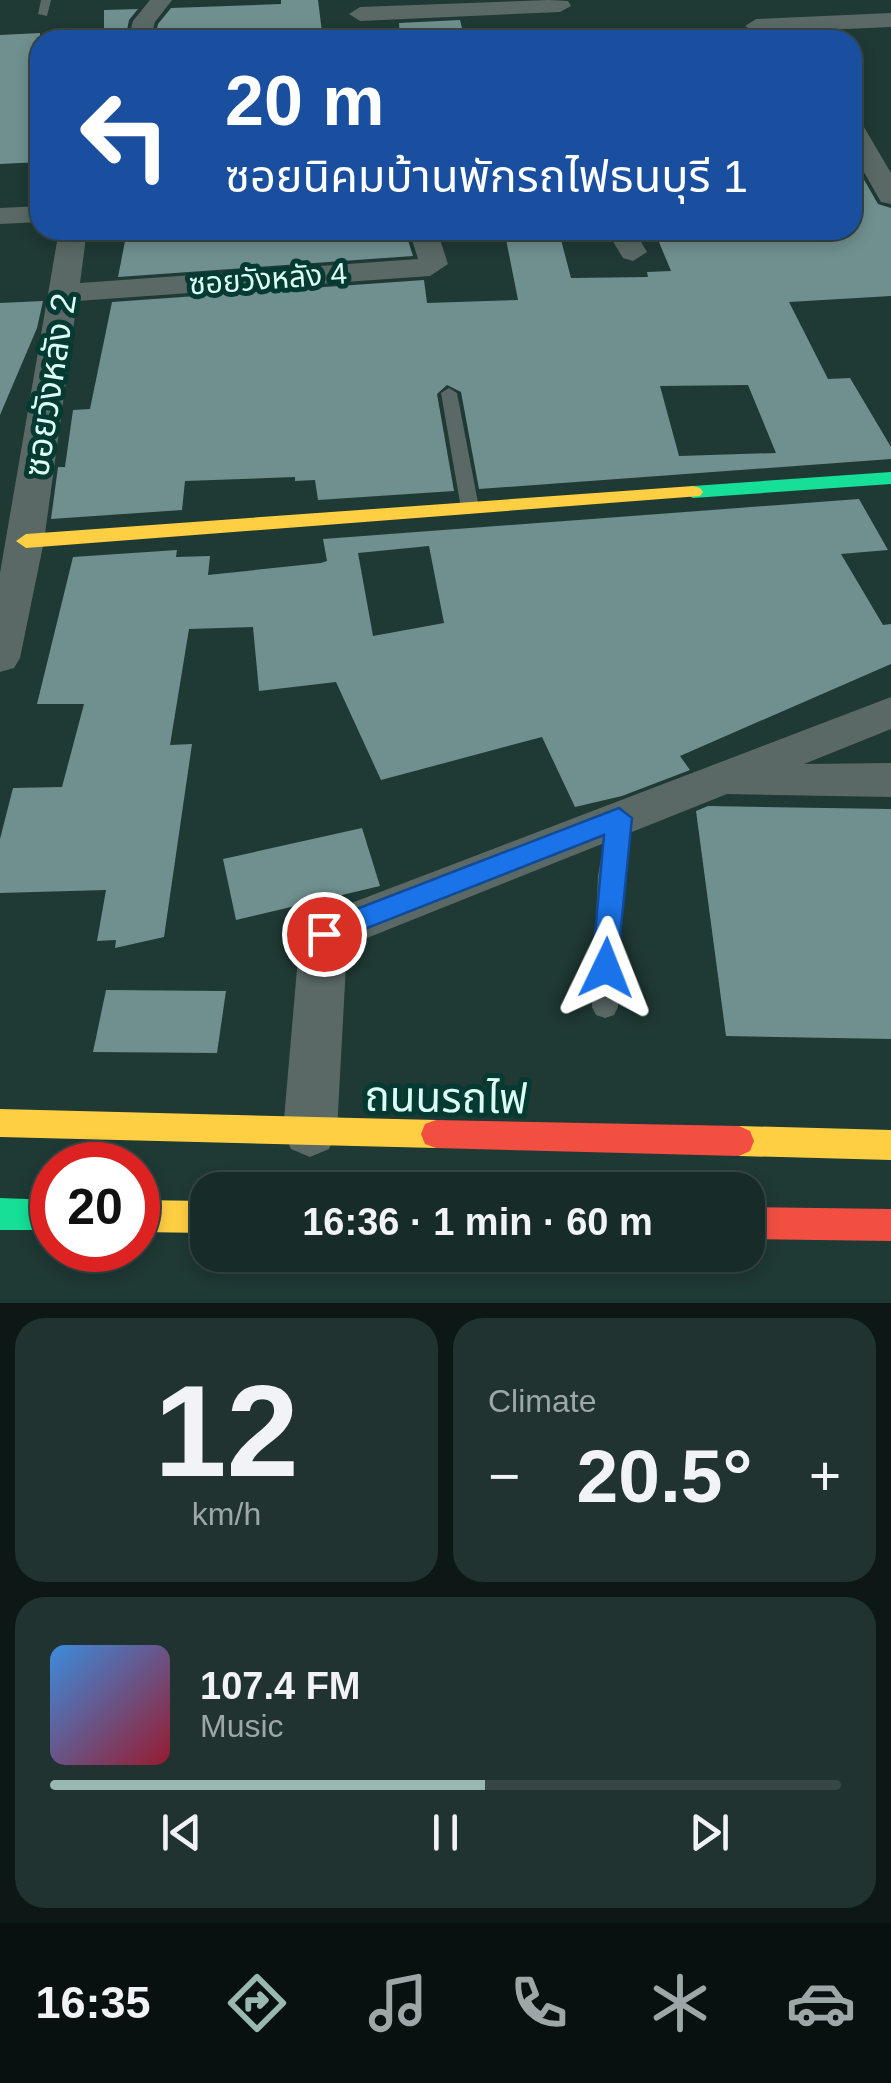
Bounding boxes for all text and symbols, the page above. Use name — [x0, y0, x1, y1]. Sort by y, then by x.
text: 20 m — [225, 62, 385, 140]
icon: left — [60, 70, 190, 200]
text: ซอยนิคมบ้านพักรถไฟธนบุรี 1 — [225, 151, 748, 202]
street label: ซอยวังหลัง 4 — [188, 257, 348, 300]
street label: ซอยวังหลัง 2 — [16, 291, 83, 479]
pin — [282, 892, 367, 977]
icon: arrive — [297, 907, 352, 962]
position arrow — [554, 916, 658, 1020]
street label: ถนนรถไฟ — [364, 1073, 528, 1122]
speed limit sign: 20 — [30, 1142, 160, 1272]
text: 16:36 · 1 min · 60 m — [302, 1201, 653, 1243]
text: 12 — [154, 1358, 299, 1504]
text: Climate — [488, 1383, 596, 1419]
text: 20.5° — [577, 1434, 752, 1518]
text: − — [488, 1445, 520, 1507]
text: + — [809, 1445, 841, 1507]
text: km/h — [192, 1496, 261, 1532]
text: 107.4 FM — [200, 1665, 361, 1707]
text: Music — [200, 1708, 284, 1744]
icon: previous — [154, 1805, 209, 1860]
icon: pause — [418, 1805, 473, 1860]
icon: next — [682, 1805, 737, 1860]
icon: directions — [222, 1968, 292, 2038]
icon: music — [363, 1968, 433, 2038]
icon: phone — [504, 1968, 574, 2038]
icon: climate — [645, 1968, 715, 2038]
icon: car — [786, 1968, 856, 2038]
text: 16:35 — [35, 1977, 151, 2028]

